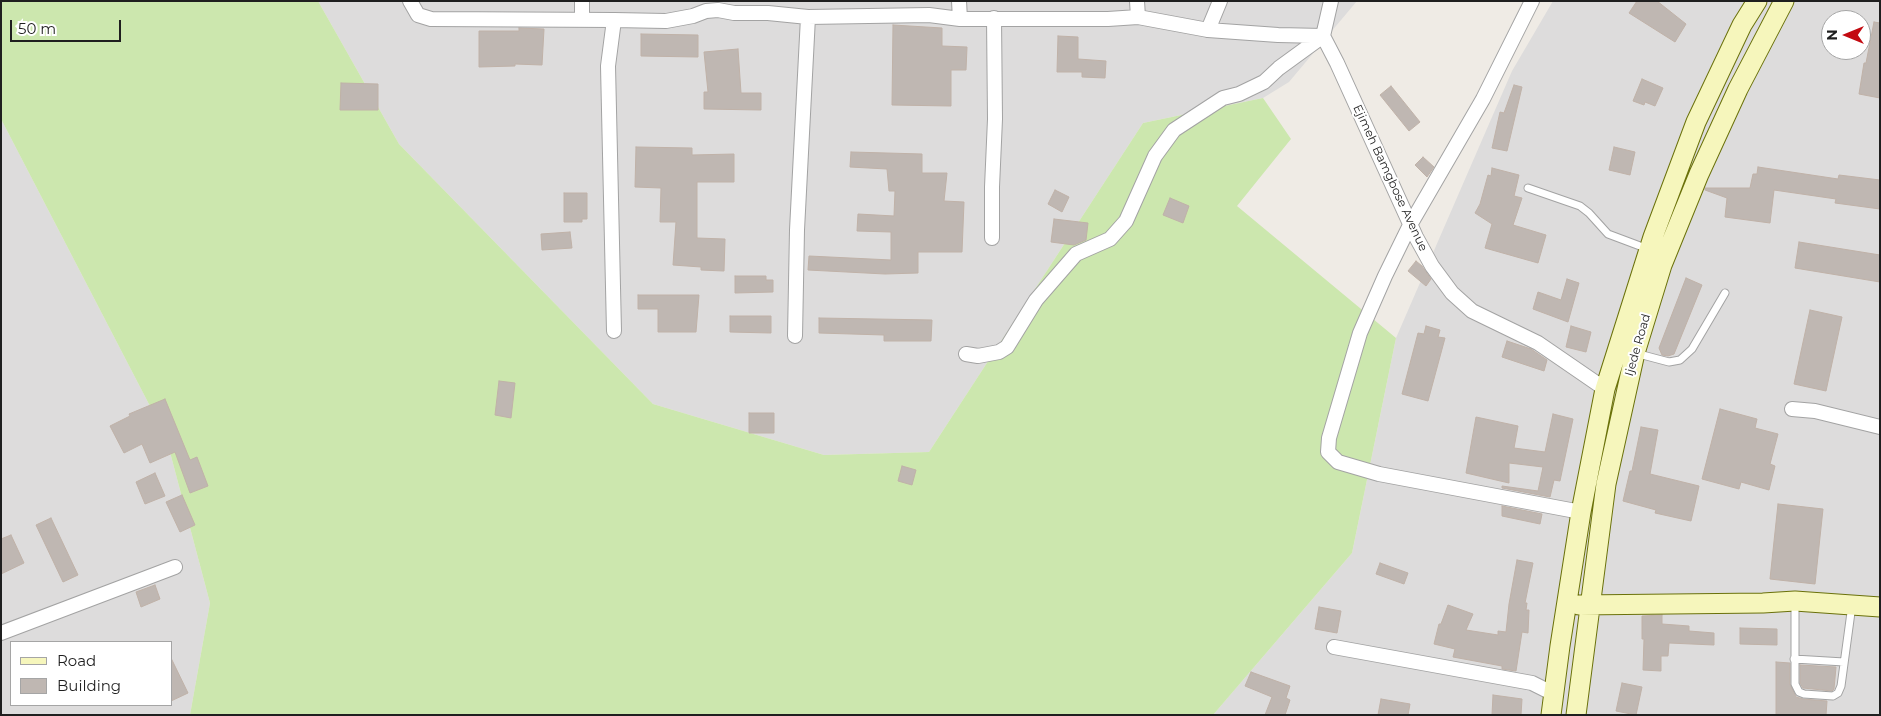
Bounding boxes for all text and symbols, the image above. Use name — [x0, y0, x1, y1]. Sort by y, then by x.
scale bar — [12, 10, 124, 42]
north arrow — [1821, 10, 1871, 60]
text: 50 m — [18, 19, 56, 38]
text: N — [1823, 29, 1841, 41]
street label: Ejimeh Bamgbose Avenue — [1350, 102, 1430, 254]
street label: Ijede Road — [1622, 312, 1654, 378]
legend — [10, 641, 172, 706]
text: Road — [57, 651, 96, 670]
text: Building — [57, 676, 121, 695]

